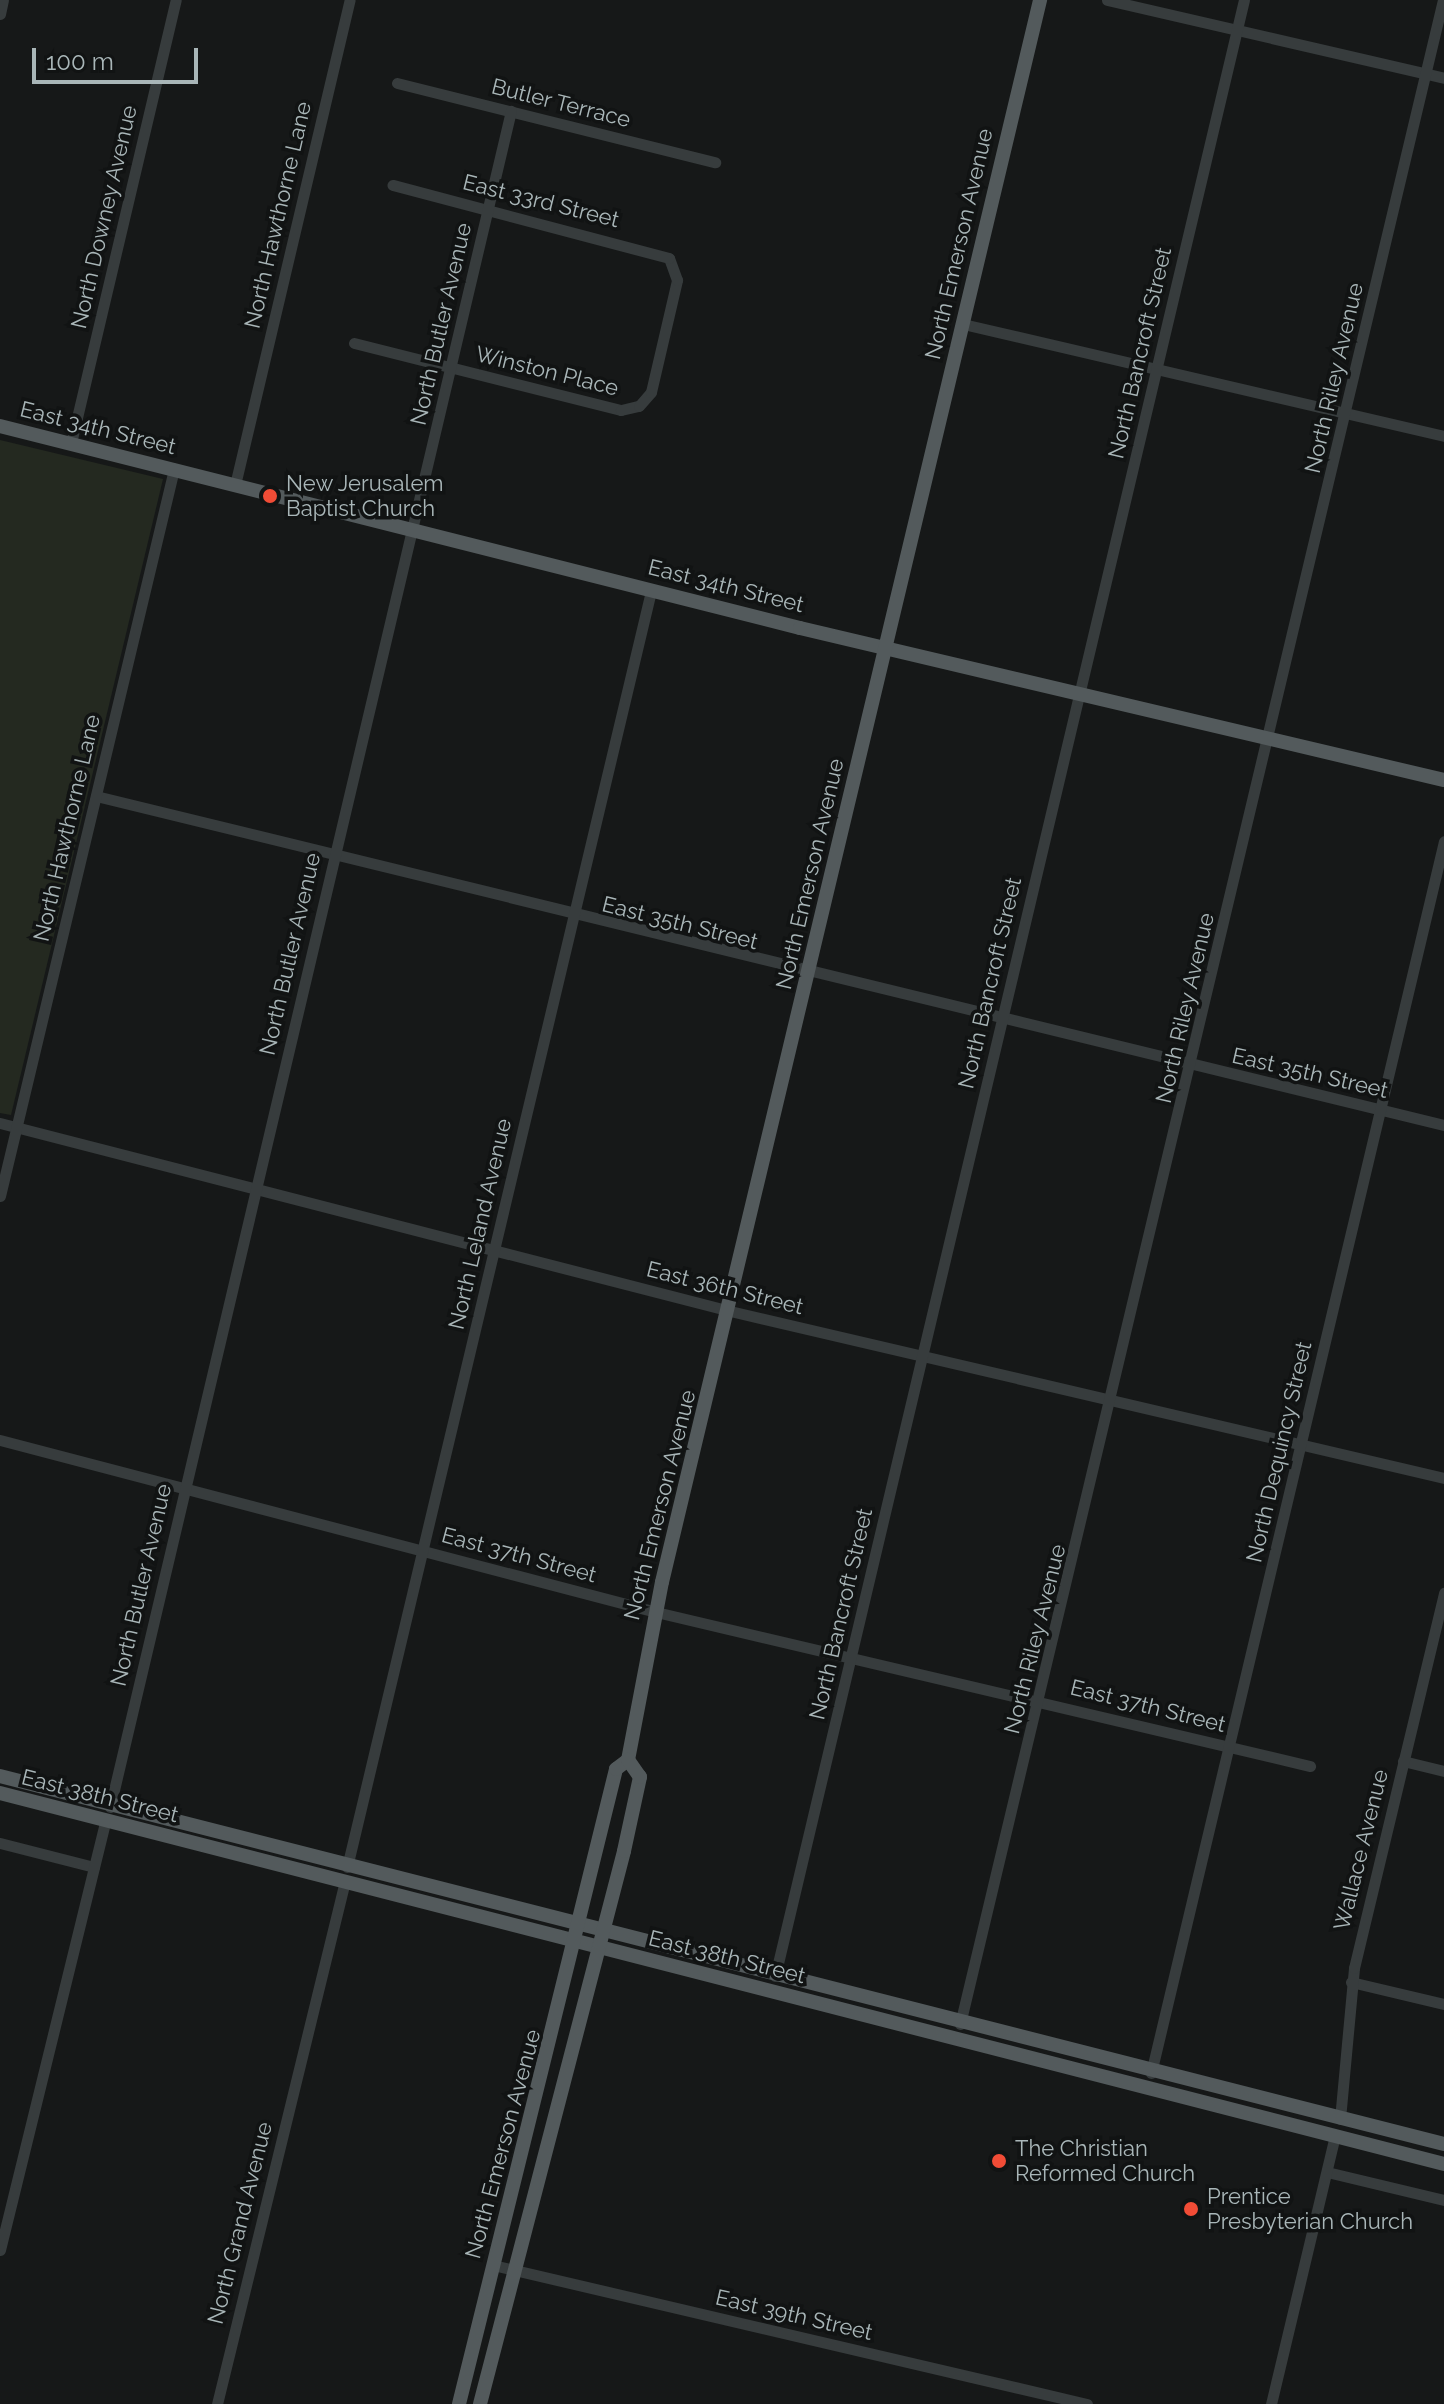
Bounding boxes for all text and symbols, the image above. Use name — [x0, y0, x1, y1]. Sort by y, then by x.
scale bar — [36, 32, 202, 82]
text: 100 m — [46, 47, 114, 76]
street label: Butler Terrace — [488, 73, 634, 133]
street label: North Hawthorne Lane — [239, 99, 317, 331]
street label: North Downey Avenue — [65, 102, 143, 332]
street label: North Emerson Avenue — [919, 126, 999, 362]
street label: East 33rd Street — [460, 169, 622, 233]
street label: North Butler Avenue — [405, 220, 477, 428]
street label: North Bancroft Street — [1103, 245, 1177, 461]
street label: North Riley Avenue — [1299, 280, 1369, 476]
street label: Winston Place — [473, 340, 621, 402]
street label: East 34th Street — [17, 396, 179, 460]
place label: New Jerusalem Baptist Church — [286, 470, 445, 522]
marker: New Jerusalem Baptist Church — [261, 487, 279, 505]
street label: East 34th Street — [645, 554, 807, 618]
street label: North Hawthorne Lane — [28, 712, 106, 944]
street label: North Emerson Avenue — [770, 756, 850, 992]
street label: North Butler Avenue — [254, 850, 326, 1058]
street label: North Bancroft Street — [953, 875, 1027, 1091]
street label: East 35th Street — [599, 891, 761, 955]
street label: North Riley Avenue — [1150, 910, 1220, 1106]
street label: East 35th Street — [1229, 1042, 1391, 1104]
street label: North Leland Avenue — [443, 1116, 517, 1332]
street label: East 36th Street — [644, 1256, 806, 1320]
street label: North Dequincy Street — [1241, 1339, 1317, 1565]
street label: North Emerson Avenue — [619, 1387, 701, 1623]
street label: North Butler Avenue — [105, 1481, 177, 1689]
street label: North Bancroft Street — [804, 1506, 878, 1722]
street label: East 37th Street — [439, 1522, 599, 1588]
street label: North Riley Avenue — [999, 1541, 1071, 1737]
street label: East 37th Street — [1068, 1674, 1228, 1738]
street label: East 38th Street — [19, 1764, 181, 1828]
street label: Wallace Avenue — [1328, 1767, 1394, 1933]
street label: East 38th Street — [646, 1925, 808, 1989]
street label: North Emerson Avenue — [460, 2026, 546, 2262]
street label: North Grand Avenue — [202, 2119, 278, 2327]
place label: The Christian Reformed Church — [1015, 2135, 1195, 2186]
marker: The Christian Reformed Church — [990, 2152, 1008, 2170]
place label: Prentice Presbyterian Church — [1207, 2183, 1413, 2234]
marker: Prentice Presbyterian Church — [1182, 2200, 1200, 2218]
street label: East 39th Street — [713, 2284, 875, 2346]

